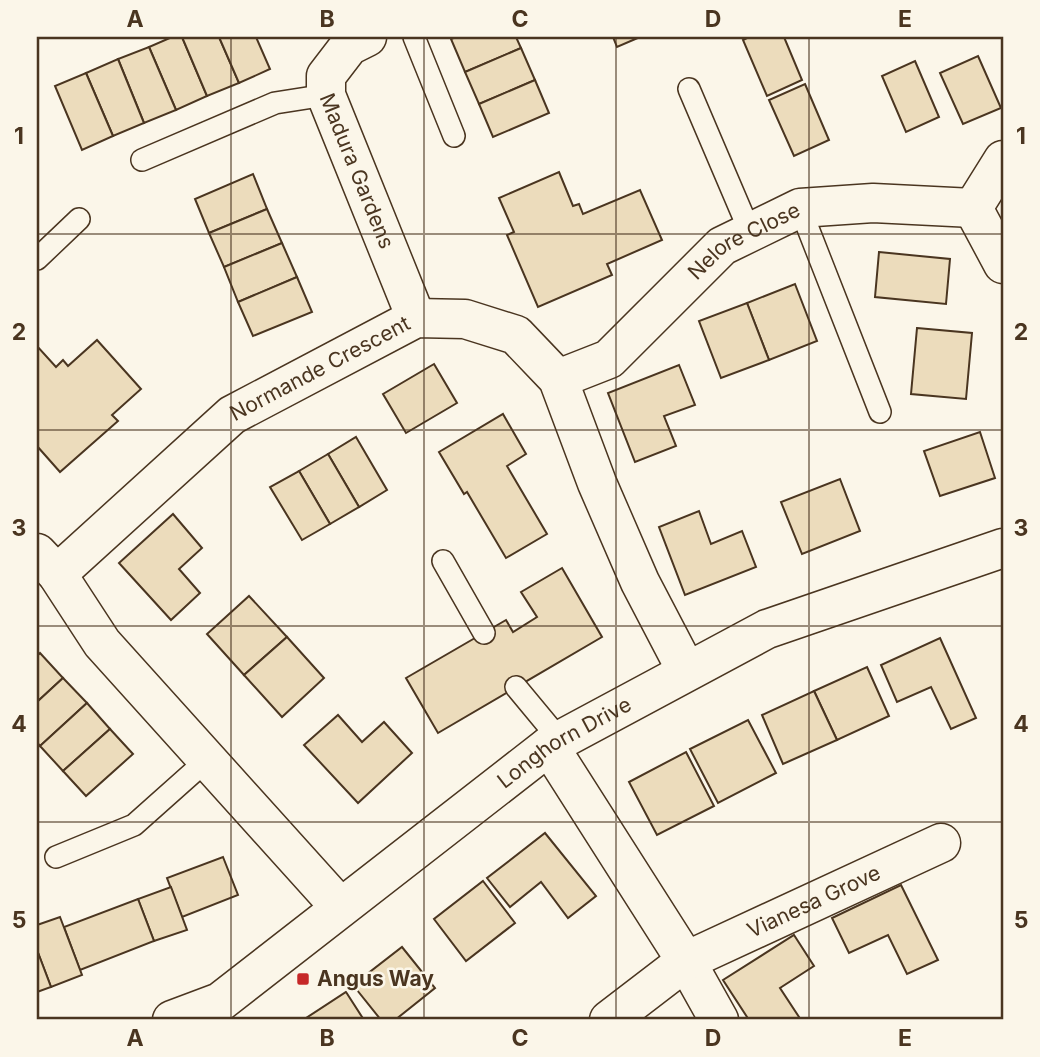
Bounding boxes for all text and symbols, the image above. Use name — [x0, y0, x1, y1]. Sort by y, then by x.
text: A — [126, 5, 144, 33]
text: B — [319, 5, 335, 33]
text: C — [511, 5, 529, 33]
text: D — [705, 5, 721, 33]
text: E — [898, 5, 912, 33]
street label: Madura Gardens — [315, 90, 400, 252]
text: 1 — [14, 122, 24, 150]
text: 1 — [1016, 122, 1026, 150]
street label: Nelore Close — [683, 197, 804, 285]
street label: Normande Crescent — [226, 310, 414, 426]
text: 2 — [12, 318, 26, 346]
text: 2 — [1014, 318, 1028, 346]
text: 3 — [12, 514, 26, 542]
text: 3 — [1014, 514, 1028, 542]
street label: Longhorn Drive — [492, 691, 635, 793]
text: 4 — [11, 710, 27, 738]
text: 4 — [1013, 710, 1029, 738]
street label: Vianesa Grove — [743, 860, 884, 943]
text: 5 — [12, 906, 26, 934]
text: 5 — [1014, 906, 1028, 934]
place label: Angus Way — [317, 966, 434, 991]
marker: Angus Way — [295, 971, 311, 987]
text: A — [126, 1024, 144, 1052]
text: B — [319, 1024, 335, 1052]
text: C — [511, 1024, 529, 1052]
text: D — [705, 1024, 721, 1052]
text: E — [898, 1024, 912, 1052]

